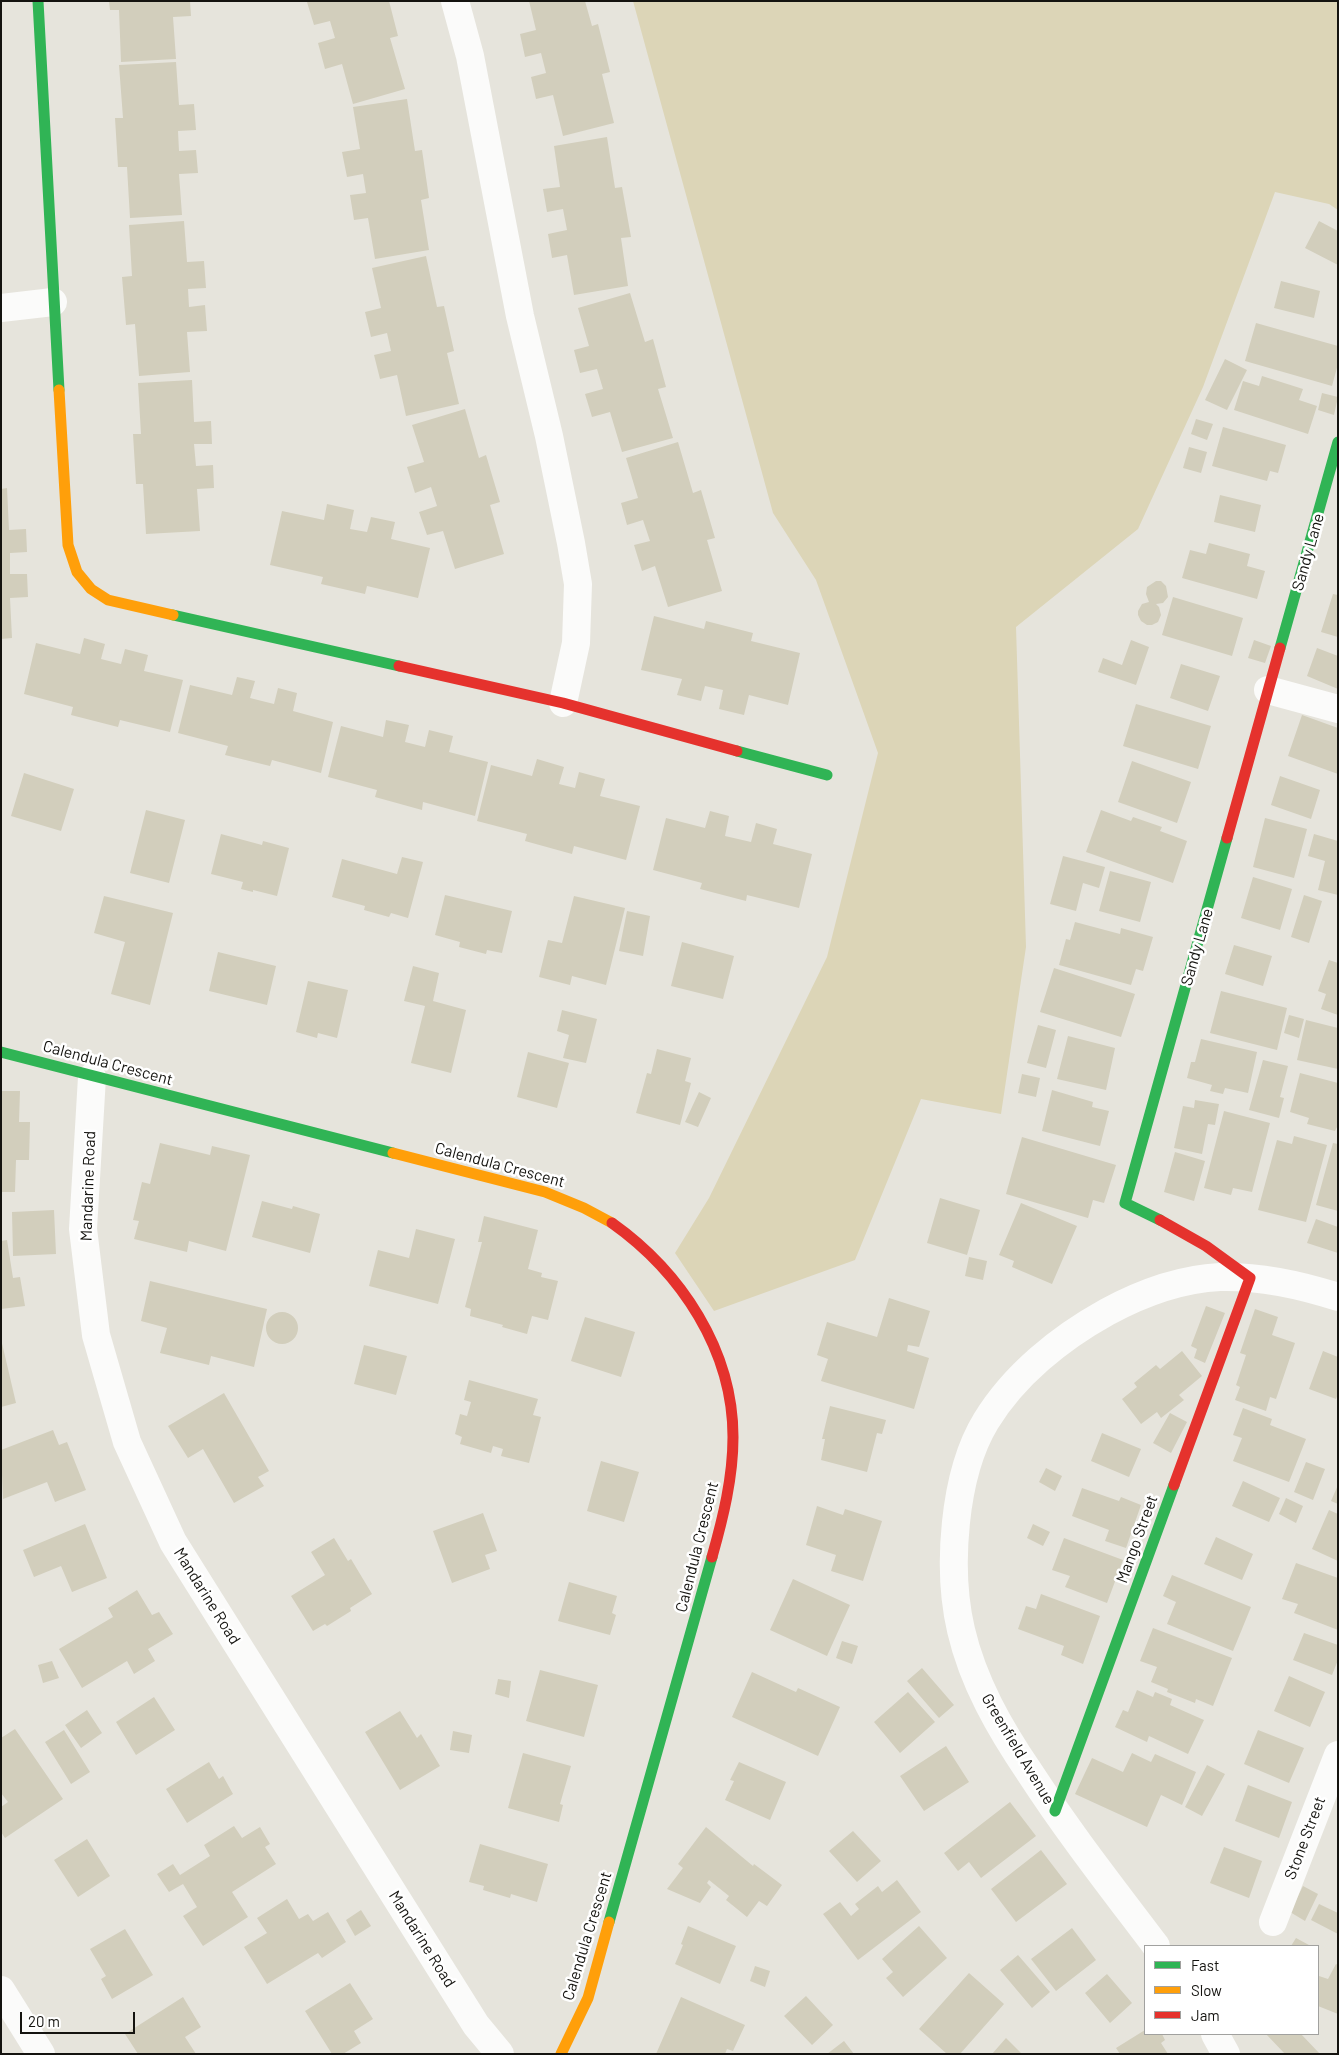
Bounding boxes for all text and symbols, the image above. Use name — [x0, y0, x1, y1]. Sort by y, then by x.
street label: Sandy Lane — [1288, 511, 1328, 593]
street label: Sandy Lane — [1177, 906, 1217, 988]
street label: Calendula Crescent — [41, 1036, 175, 1090]
street label: Mandarine Road — [76, 1130, 100, 1242]
street label: Calendula Crescent — [433, 1138, 567, 1192]
street label: Calendula Crescent — [672, 1480, 722, 1614]
street label: Mango Street — [1112, 1492, 1162, 1586]
street label: Mandarine Road — [170, 1544, 244, 1648]
street label: Greenfield Avenue — [977, 1690, 1059, 1808]
street label: Stone Street — [1280, 1794, 1330, 1882]
street label: Calendula Crescent — [558, 1869, 616, 2003]
street label: Mandarine Road — [385, 1887, 459, 1991]
legend — [1144, 1945, 1319, 2035]
text: Fast — [1191, 1956, 1219, 1974]
text: Slow — [1191, 1981, 1222, 1999]
scale bar — [22, 2002, 138, 2034]
text: Jam — [1191, 2006, 1220, 2024]
text: 20 m — [28, 2012, 60, 2030]

